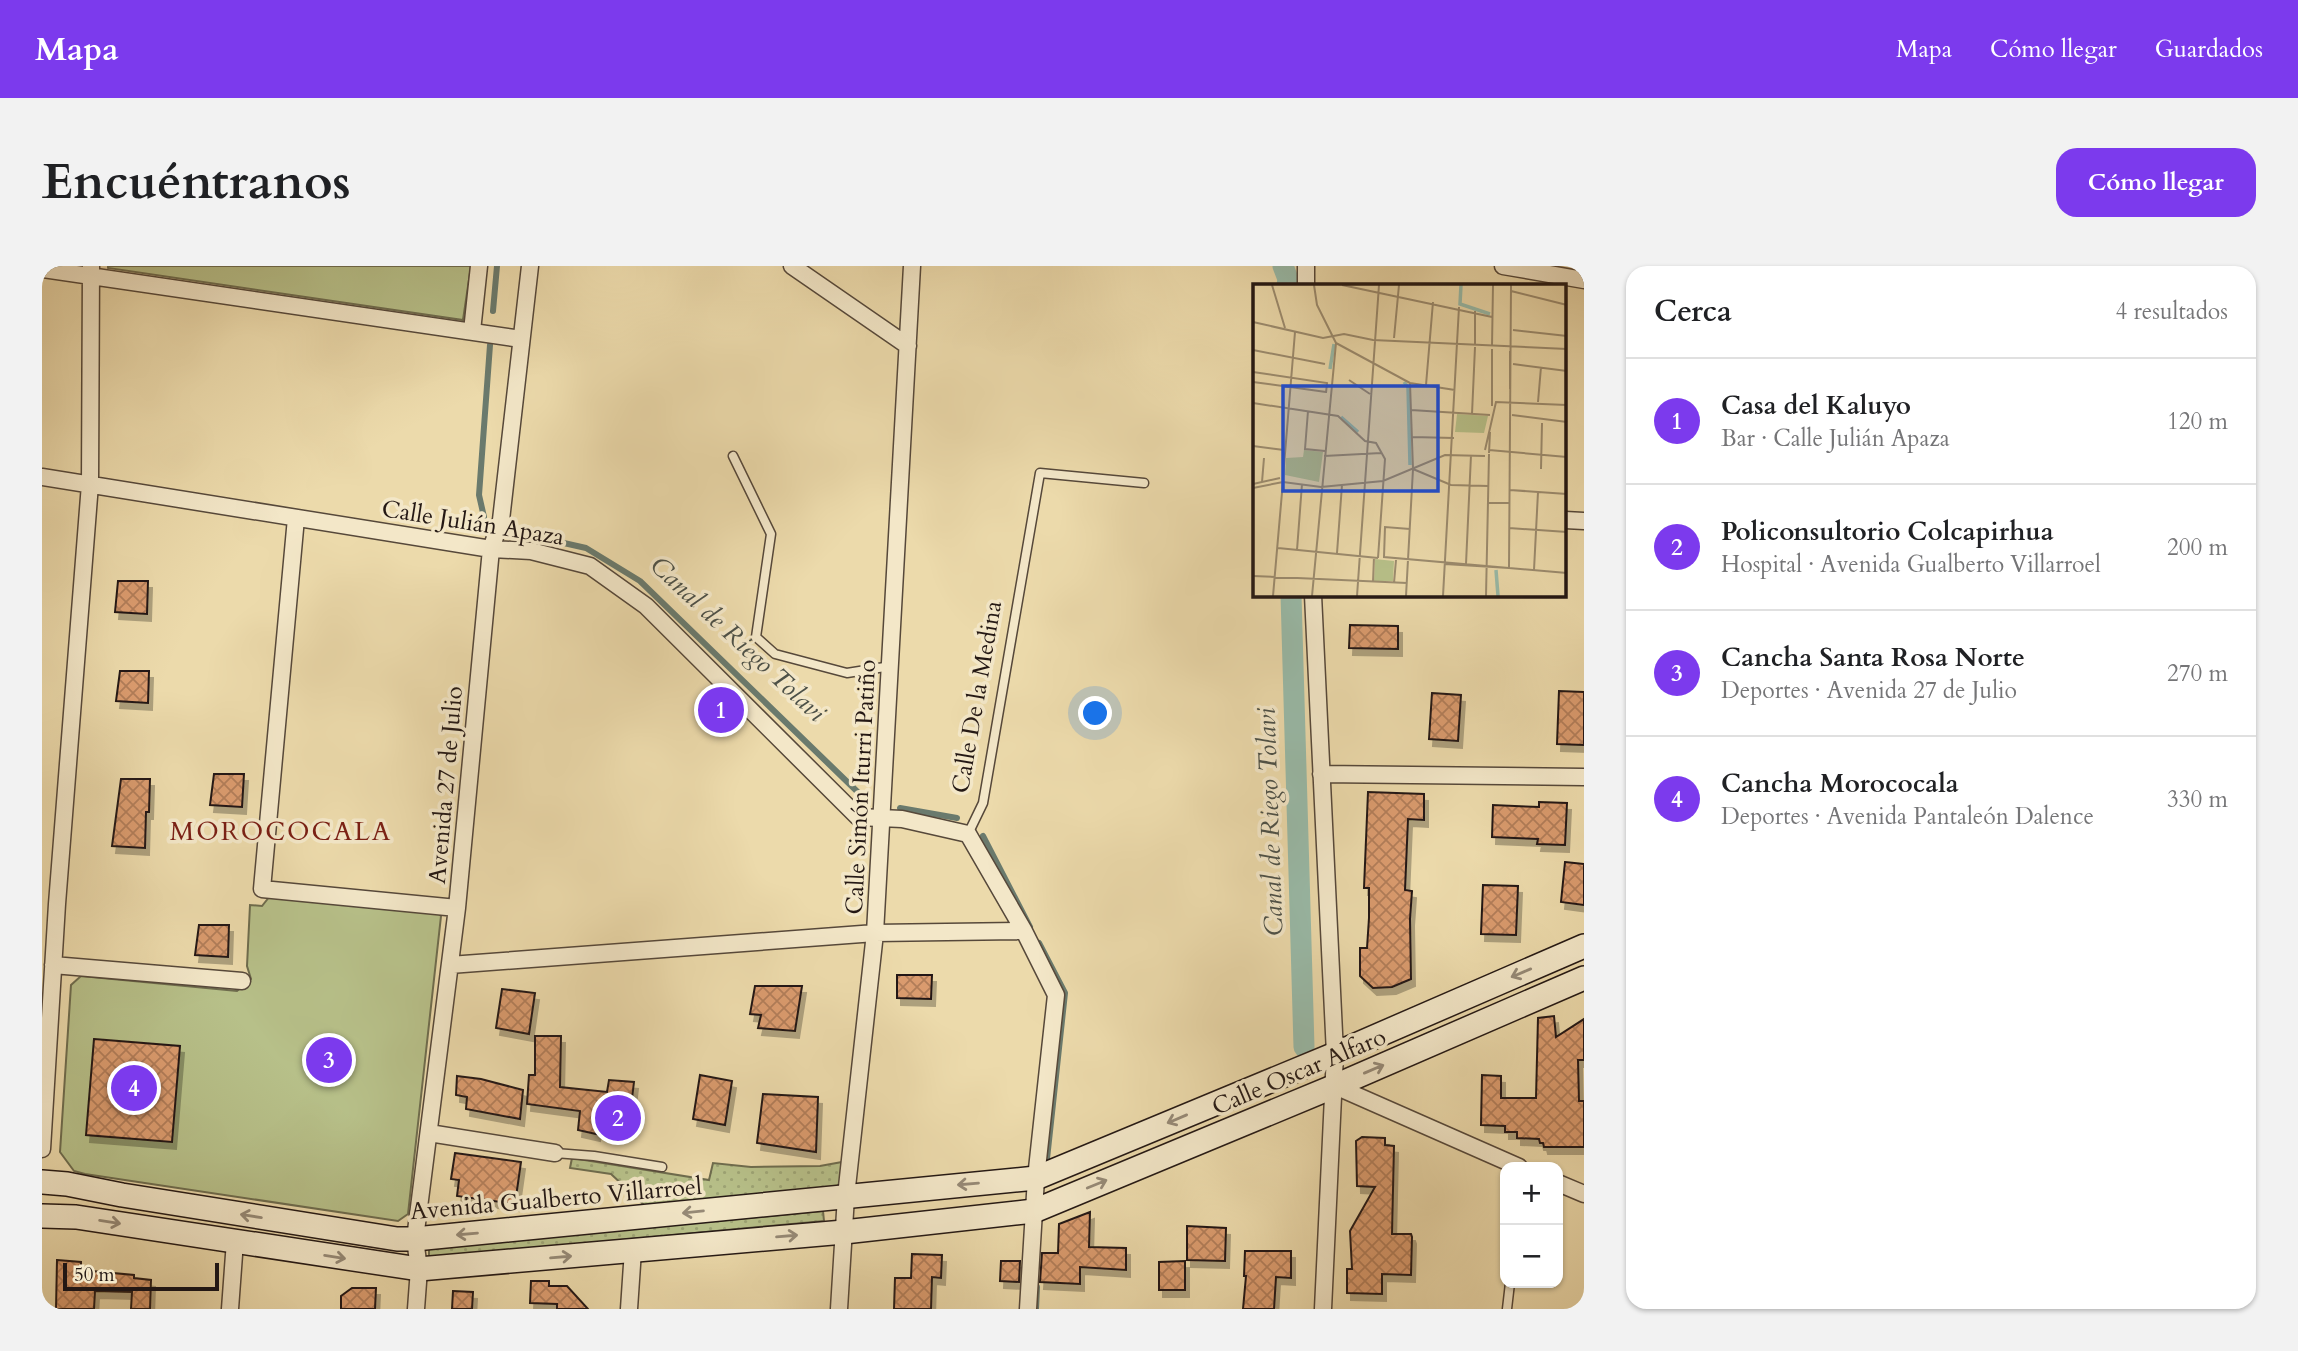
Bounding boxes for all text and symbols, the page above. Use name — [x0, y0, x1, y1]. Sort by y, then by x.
text: Mapa — [35, 27, 119, 72]
text: Mapa — [1896, 33, 1952, 66]
text: Cómo llegar — [1990, 33, 2117, 66]
text: Guardados — [2155, 33, 2263, 66]
button: Cómo llegar — [2056, 148, 2256, 217]
text: Encuéntranos — [42, 149, 351, 216]
inset map — [1253, 284, 1566, 597]
text: Cerca — [1654, 291, 1732, 332]
text: 4 resultados — [2115, 296, 2228, 327]
text: Casa del Kaluyo — [1721, 388, 1911, 423]
text: 1 — [1671, 406, 1683, 437]
text: 120 m — [2167, 406, 2228, 437]
text: Bar · Calle Julián Apaza — [1721, 423, 1950, 454]
street label: Calle Julián Apaza — [379, 492, 567, 554]
text: Policonsultorio Colcapirhua — [1721, 514, 2054, 549]
text: 2 — [1671, 532, 1683, 563]
text: 200 m — [2167, 532, 2228, 563]
water label: Canal de Riego Tolavi — [643, 548, 834, 730]
text: Hospital · Avenida Gualberto Villarroel — [1721, 549, 2101, 580]
street label: Calle De la Medina — [944, 597, 1010, 796]
text: Cancha Santa Rosa Norte — [1721, 640, 2025, 675]
text: 3 — [1671, 658, 1683, 689]
text: 270 m — [2167, 658, 2228, 689]
street label: Calle Simón Iturri Patiño — [838, 659, 884, 915]
text: Deportes · Avenida 27 de Julio — [1721, 675, 2017, 706]
pin: 1 — [698, 684, 744, 736]
street label: Avenida 27 de Julio — [421, 685, 471, 885]
your location — [1078, 696, 1112, 730]
water label: Canal de Riego Tolavi — [1248, 706, 1291, 937]
text: Cancha Morococala — [1721, 766, 1959, 801]
text: 4 — [1671, 784, 1683, 815]
text: 330 m — [2167, 784, 2228, 815]
text: Deportes · Avenida Pantaleón Dalence — [1721, 801, 2094, 832]
district label: MOROCOCALA — [170, 814, 392, 849]
one-way arrow — [1511, 967, 1533, 980]
street label: Calle Oscar Alfaro — [1207, 1020, 1391, 1124]
pin: 3 — [306, 1034, 352, 1086]
pin: 4 — [111, 1062, 157, 1114]
one-way arrow — [1363, 1062, 1385, 1075]
pin: 2 — [595, 1092, 641, 1144]
one-way arrow — [1166, 1114, 1188, 1127]
map controls — [1500, 1162, 1563, 1288]
button: + — [1500, 1162, 1563, 1225]
street label: Avenida Gualberto Villarroel — [409, 1170, 703, 1228]
one-way arrow — [1085, 1177, 1107, 1190]
one-way arrow — [957, 1178, 980, 1191]
one-way arrow — [682, 1206, 705, 1219]
one-way arrow — [240, 1209, 263, 1222]
one-way arrow — [98, 1216, 121, 1229]
button: − — [1500, 1225, 1563, 1288]
one-way arrow — [456, 1228, 479, 1241]
one-way arrow — [775, 1230, 798, 1243]
one-way arrow — [549, 1250, 572, 1263]
one-way arrow — [323, 1251, 346, 1264]
scale bar — [63, 1260, 219, 1292]
text: 50 m — [74, 1262, 115, 1288]

